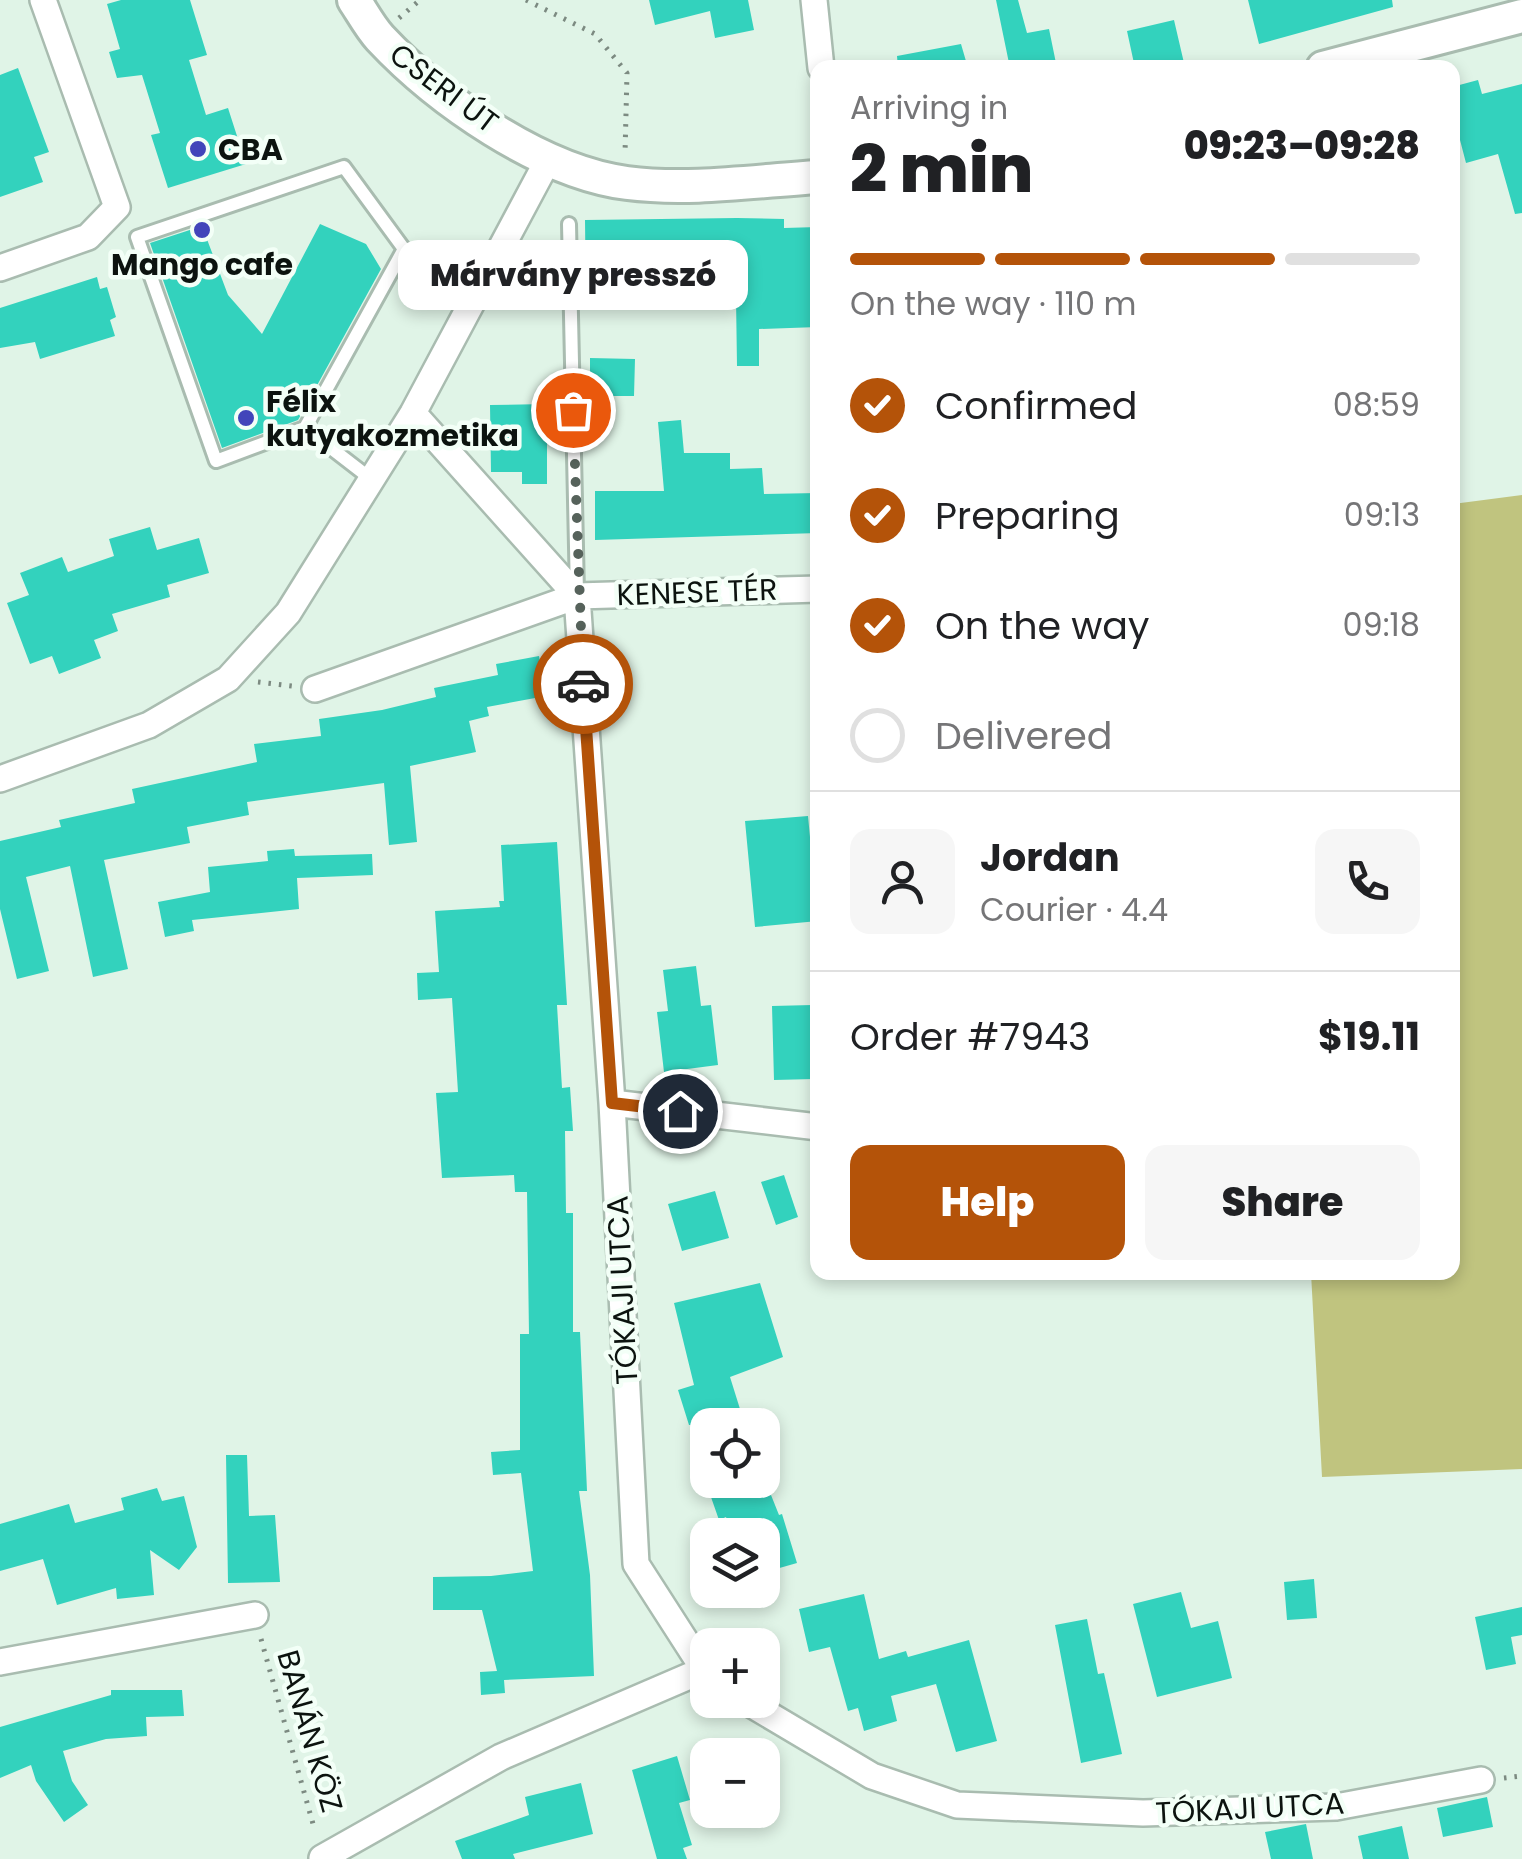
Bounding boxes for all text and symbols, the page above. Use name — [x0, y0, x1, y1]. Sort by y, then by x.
street label: CSERI ÚT — [381, 33, 507, 143]
text: Arriving in — [850, 85, 1008, 130]
text: 09:23–09:28 — [1184, 119, 1420, 172]
text: 2 min — [850, 124, 1033, 215]
place label: CBA — [218, 128, 283, 171]
marker: CBA — [187, 138, 209, 160]
marker: Mango cafe — [191, 219, 213, 241]
callout: Márvány presszó — [398, 240, 748, 310]
place label: Mango cafe — [111, 243, 293, 286]
text: Márvány presszó — [430, 252, 716, 297]
text: On the way · 110 m — [850, 281, 1137, 326]
pin — [531, 368, 616, 453]
icon: check — [850, 378, 905, 433]
text: Confirmed — [935, 379, 1137, 432]
place label: Félix kutyakozmetika — [266, 380, 519, 457]
text: 08:59 — [1333, 382, 1420, 427]
icon: bag — [546, 383, 601, 438]
marker: Félix kutyakozmetika — [235, 407, 257, 429]
icon: check — [850, 488, 905, 543]
text: Preparing — [935, 489, 1120, 542]
text: 09:13 — [1344, 492, 1420, 537]
street label: KENESE TÉR — [616, 568, 778, 616]
icon: check — [850, 598, 905, 653]
text: On the way — [935, 599, 1149, 652]
text: 09:18 — [1342, 602, 1420, 647]
courier — [533, 634, 633, 734]
icon: car — [556, 657, 611, 712]
text: Delivered — [935, 709, 1112, 762]
button: person — [850, 829, 955, 934]
button: phone — [1315, 829, 1420, 934]
text: Jordan — [980, 831, 1120, 884]
text: Courier · 4.4 — [980, 887, 1168, 932]
text: Order #7943 — [850, 1010, 1091, 1063]
text: $19.11 — [1318, 1010, 1420, 1063]
pin — [638, 1069, 723, 1154]
icon: home — [653, 1084, 708, 1139]
button: Help — [850, 1145, 1125, 1260]
button: Share — [1145, 1145, 1420, 1260]
street label: TÓKAJI UTCA — [596, 1194, 648, 1386]
map controls — [690, 1408, 780, 1828]
button: locate — [690, 1408, 780, 1498]
button: layers — [690, 1518, 780, 1608]
button: + — [690, 1628, 780, 1718]
street label: BANÁN KÖZ — [266, 1645, 354, 1817]
button: − — [690, 1738, 780, 1828]
street label: TÓKAJI UTCA — [1154, 1782, 1346, 1834]

